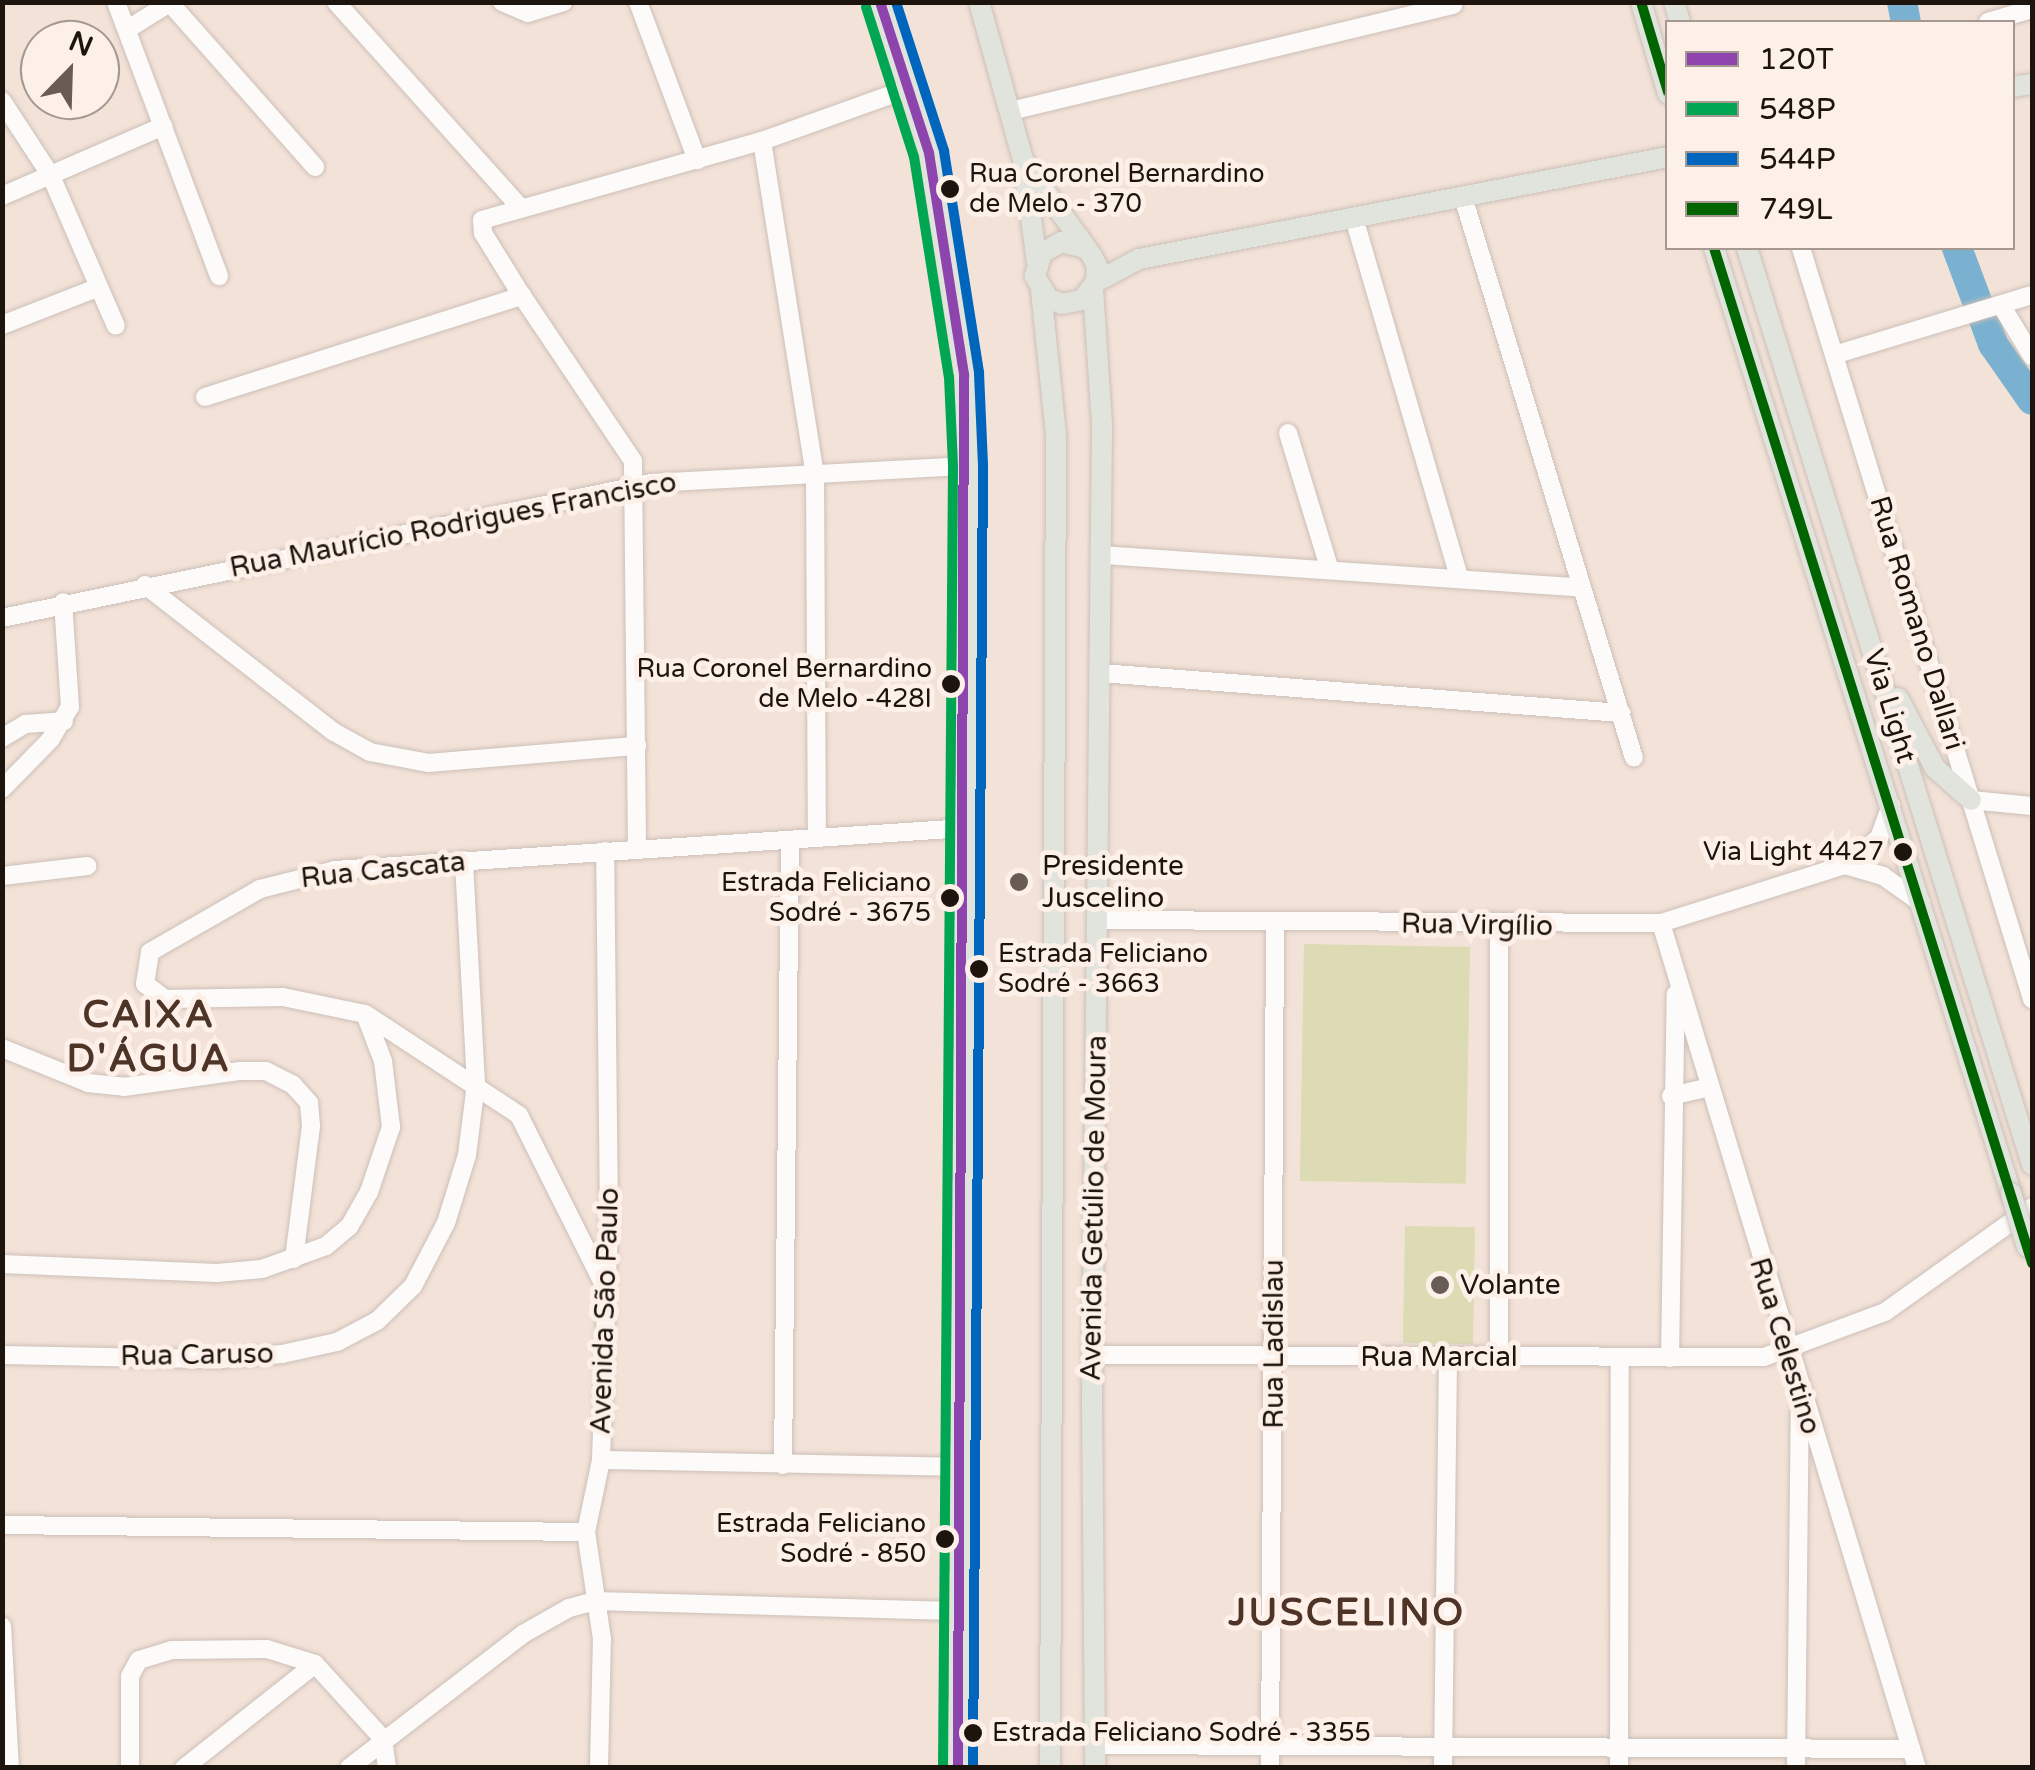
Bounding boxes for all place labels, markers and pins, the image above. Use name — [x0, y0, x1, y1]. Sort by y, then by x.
place label: Rua Coronel Bernardino de Melo - 370 — [969, 158, 1264, 220]
marker: Rua Coronel Bernardino de Melo - 370 — [940, 179, 960, 199]
place label: Rua Coronel Bernardino de Melo -428I — [637, 653, 932, 714]
marker: Rua Coronel Bernardino de Melo -428I — [941, 674, 961, 694]
place label: Via Light 4427 — [1703, 836, 1884, 868]
marker: Via Light 4427 — [1893, 842, 1913, 862]
place label: Presidente Juscelino — [1042, 849, 1184, 915]
place label: Estrada Feliciano Sodré - 3675 — [721, 867, 931, 928]
marker: Presidente Juscelino — [1006, 869, 1032, 895]
marker: Estrada Feliciano Sodré - 3675 — [940, 888, 960, 908]
place label: Estrada Feliciano Sodré - 3663 — [998, 938, 1208, 1000]
marker: Estrada Feliciano Sodré - 3663 — [969, 959, 989, 979]
place label: Volante — [1460, 1268, 1561, 1302]
marker: Volante — [1429, 1274, 1451, 1296]
place label: Estrada Feliciano Sodré - 850 — [716, 1508, 926, 1570]
marker: Estrada Feliciano Sodré - 850 — [935, 1529, 955, 1549]
place label: Estrada Feliciano Sodré - 3355 — [992, 1717, 1371, 1749]
marker: Estrada Feliciano Sodré - 3355 — [963, 1723, 983, 1743]

